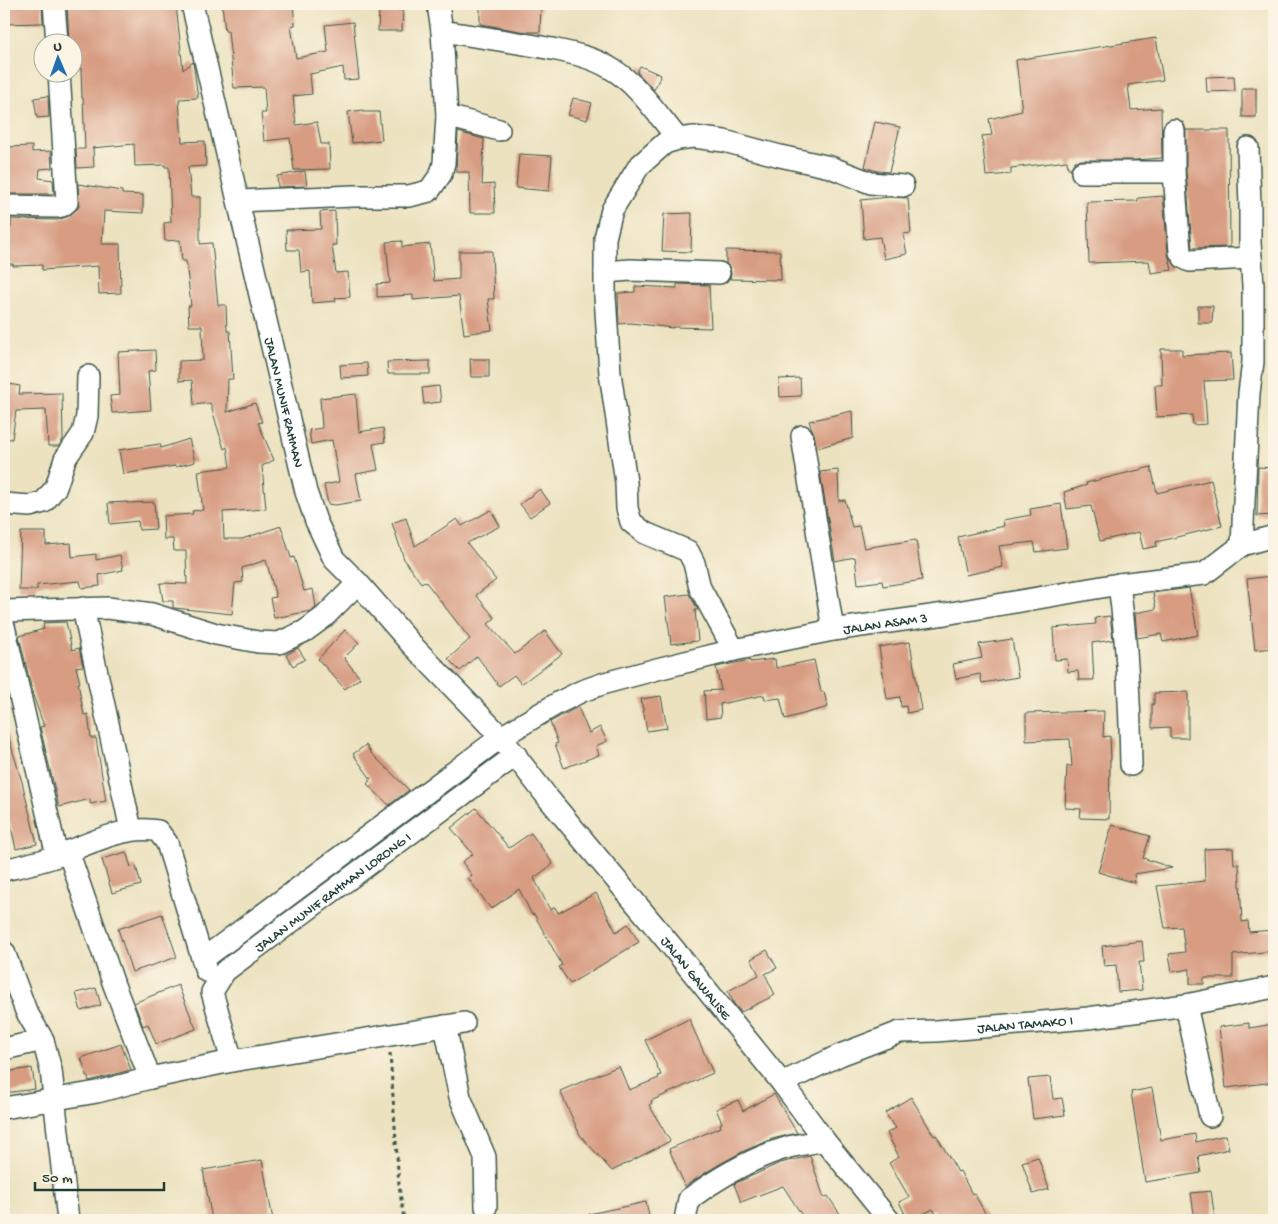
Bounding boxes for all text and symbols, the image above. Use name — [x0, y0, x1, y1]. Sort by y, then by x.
north arrow — [32, 32, 82, 82]
text: U — [53, 39, 62, 56]
street label: JALAN MUNIF RAHMAN — [259, 336, 306, 470]
street label: JALAN ASAM 3 — [842, 611, 929, 639]
street label: JALAN MUNIF RAHMAN LORONG I — [252, 830, 415, 957]
street label: JALAN GAWALISE — [656, 934, 734, 1025]
street label: JALAN TAMAKO I — [977, 1013, 1074, 1038]
scale bar — [35, 1159, 164, 1191]
text: 50 m — [42, 1170, 73, 1188]

